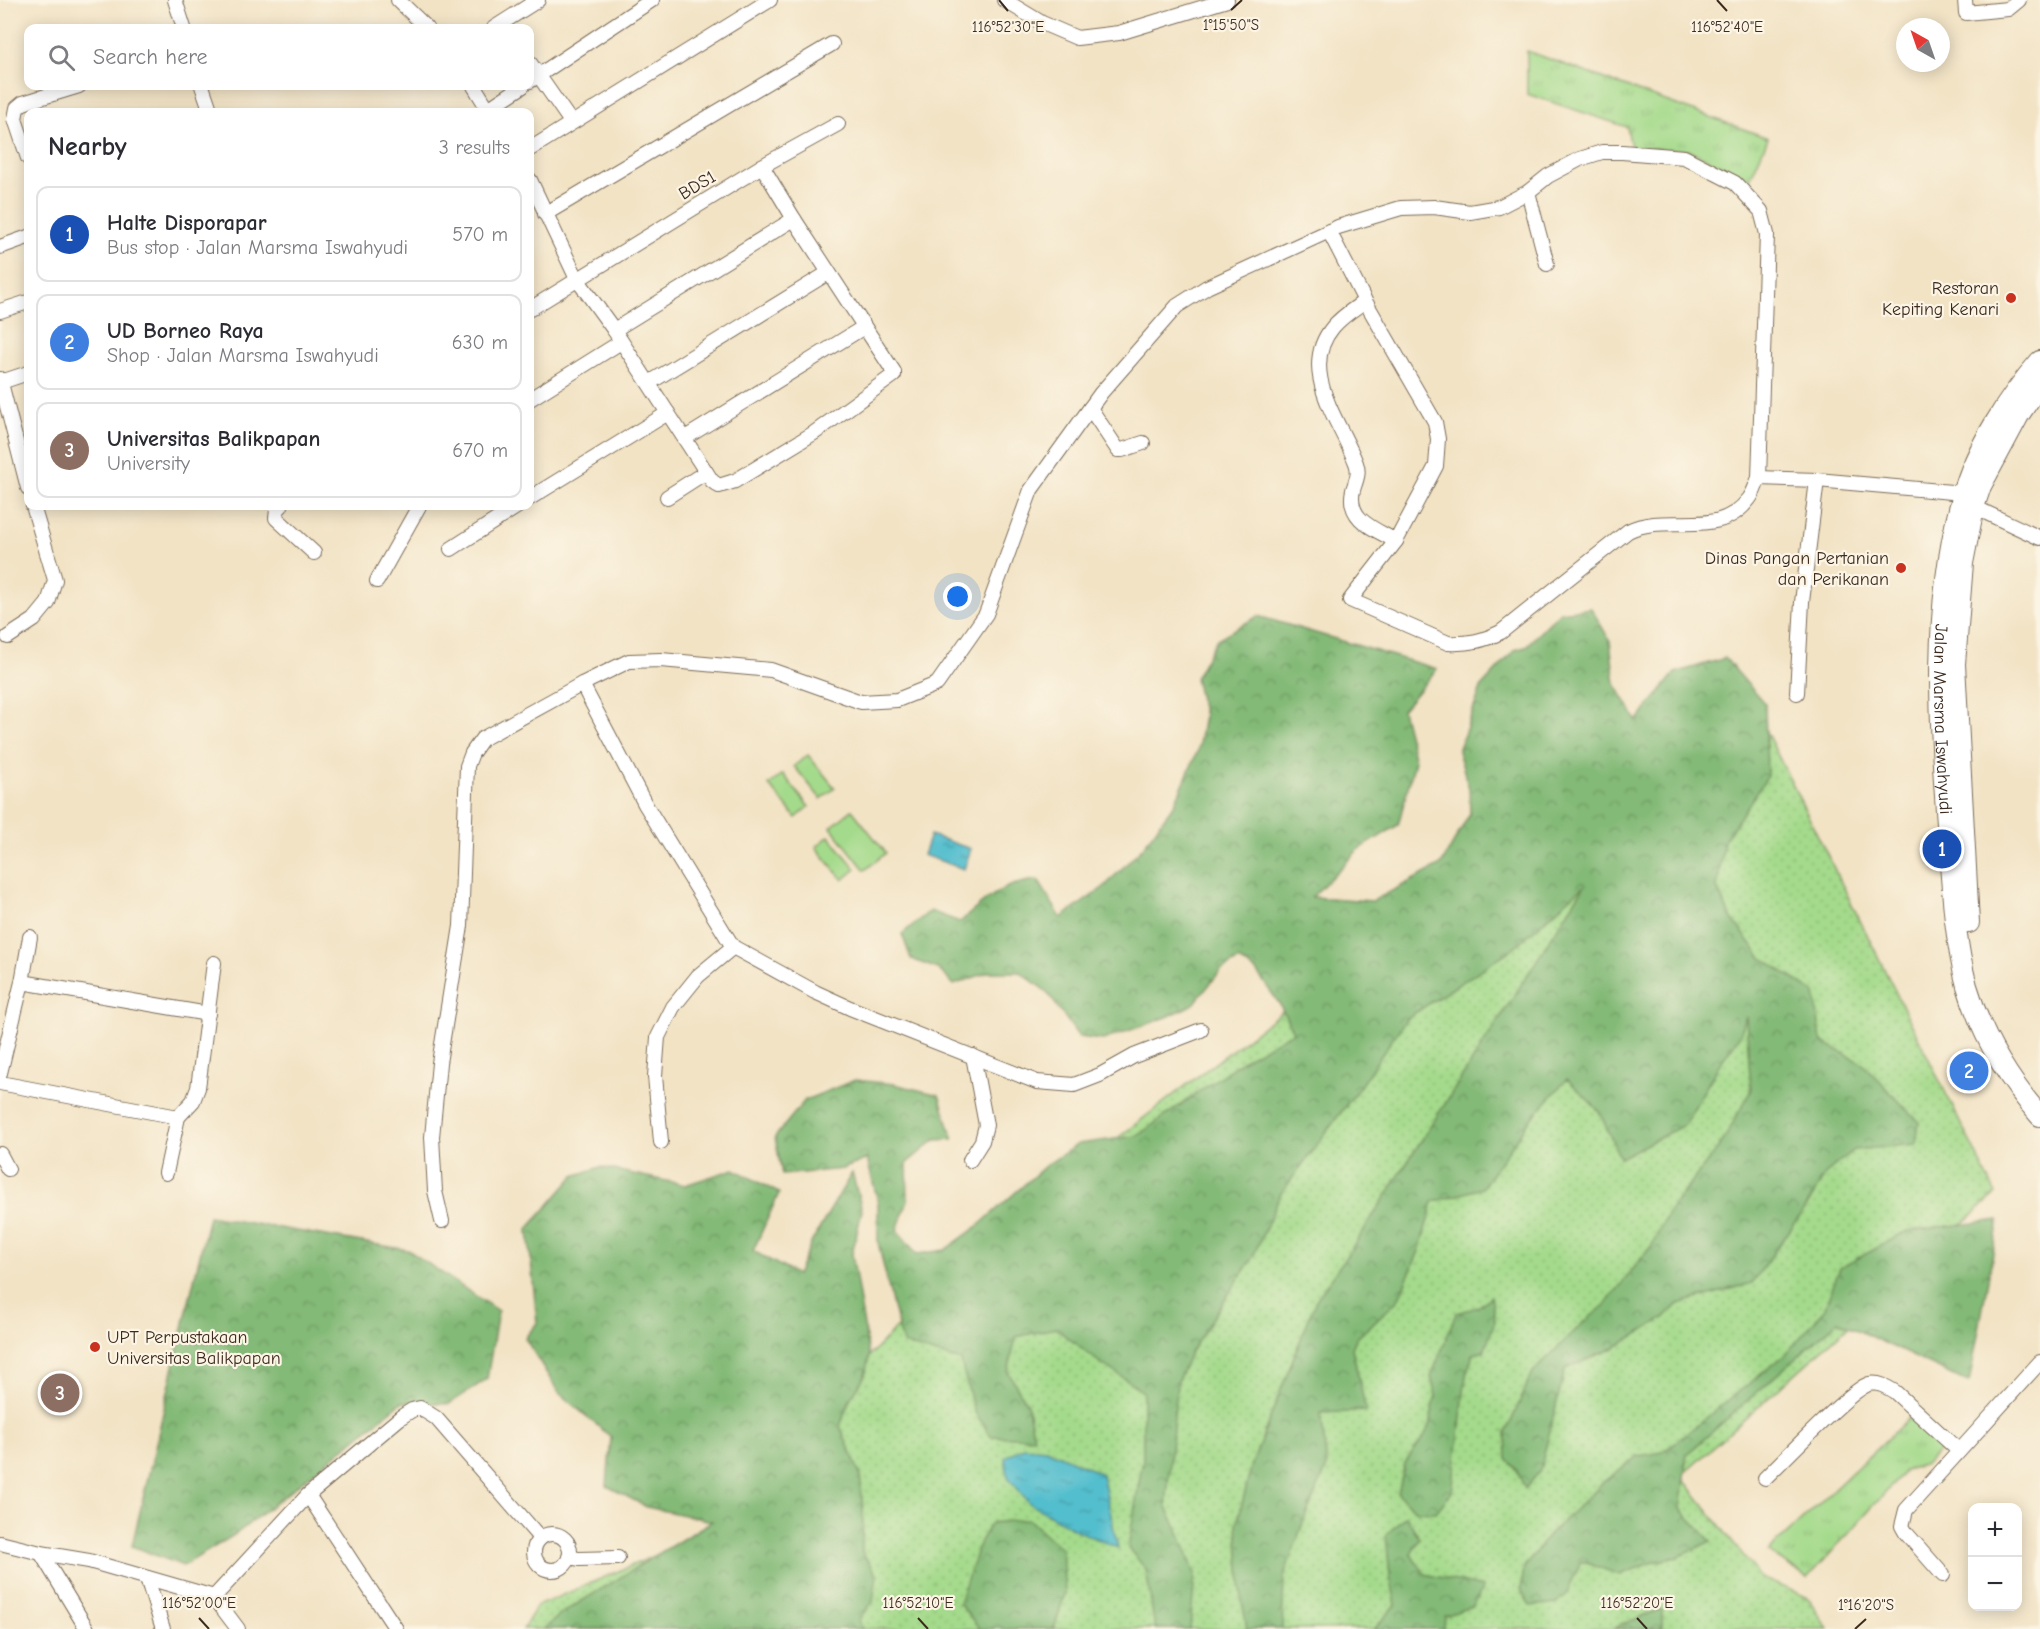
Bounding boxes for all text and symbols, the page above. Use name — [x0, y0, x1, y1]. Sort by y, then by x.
text: 1°15'50"S — [1203, 16, 1259, 34]
text: 116°52'30"E — [972, 18, 1044, 36]
text: 116°52'40"E — [1691, 18, 1763, 36]
north arrow — [1896, 18, 1950, 72]
search box — [24, 24, 534, 90]
icon: search — [45, 41, 78, 74]
text: Search here — [93, 44, 208, 70]
text: Nearby — [48, 132, 127, 162]
text: 3 results — [439, 136, 510, 159]
street label: BDS1 — [675, 166, 720, 205]
text: Halte Disporapar — [107, 210, 267, 236]
text: 1 — [66, 223, 73, 246]
text: 570 m — [452, 223, 508, 246]
text: Bus stop · Jalan Marsma Iswahyudi — [107, 236, 408, 259]
place label: Restoran Kepiting Kenari — [1882, 278, 1999, 320]
marker: Restoran Kepiting Kenari — [2004, 291, 2018, 305]
text: UD Borneo Raya — [107, 318, 264, 344]
text: 2 — [65, 331, 74, 354]
text: 630 m — [452, 331, 508, 354]
text: Shop · Jalan Marsma Iswahyudi — [107, 344, 379, 367]
text: Universitas Balikpapan — [107, 426, 321, 452]
text: 3 — [65, 439, 74, 462]
text: 670 m — [452, 439, 508, 462]
text: University — [107, 452, 190, 475]
place label: Dinas Pangan Pertanian dan Perikanan — [1705, 548, 1889, 590]
marker: Dinas Pangan Pertanian dan Perikanan — [1894, 561, 1908, 575]
your location — [943, 582, 972, 611]
street label: Jalan Marsma Iswahyudi — [1929, 623, 1956, 815]
pin: 1 — [1922, 826, 1962, 872]
pin: 2 — [1950, 1048, 1988, 1094]
place label: UPT Perpustakaan Universitas Balikpapan — [107, 1327, 281, 1369]
marker: UPT Perpustakaan Universitas Balikpapan — [88, 1340, 102, 1354]
pin: 3 — [40, 1370, 80, 1416]
map controls — [1968, 1503, 2022, 1611]
button: + — [1968, 1503, 2022, 1557]
button: − — [1968, 1557, 2022, 1611]
text: 116°52'00"E — [162, 1594, 236, 1612]
text: 116°52'10"E — [883, 1594, 953, 1612]
text: 116°52'20"E — [1601, 1594, 1673, 1612]
text: 1°16'20"S — [1838, 1596, 1894, 1614]

